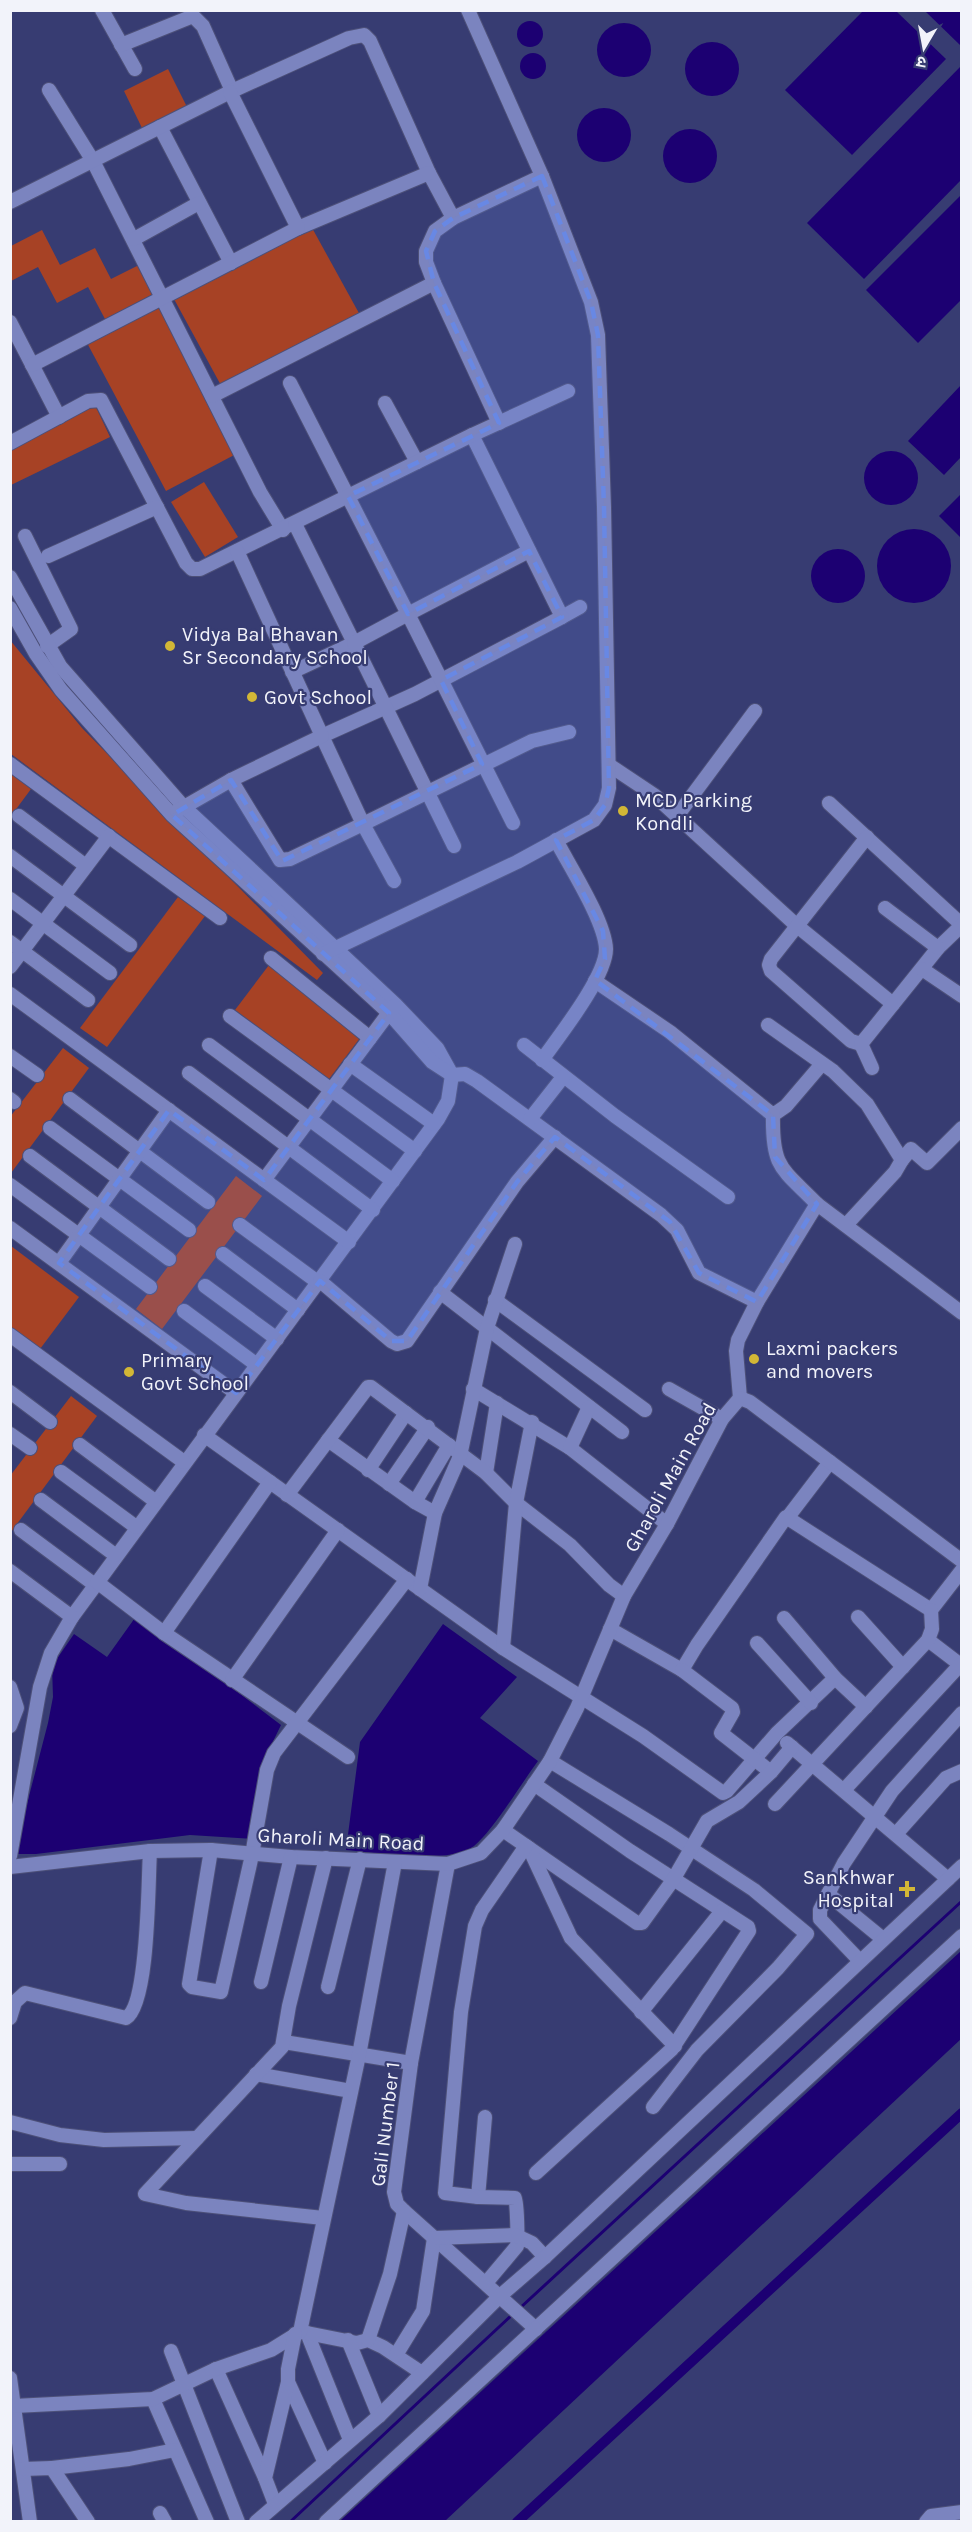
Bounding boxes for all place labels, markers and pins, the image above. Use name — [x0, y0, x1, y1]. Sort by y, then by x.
place label: Vidya Bal Bhavan Sr Secondary School — [182, 623, 368, 669]
marker: Vidya Bal Bhavan Sr Secondary School — [163, 639, 177, 653]
place label: Govt School — [264, 686, 372, 709]
marker: Govt School — [245, 690, 259, 704]
place label: MCD Parking Kondli — [635, 789, 752, 835]
marker: MCD Parking Kondli — [616, 804, 630, 818]
place label: Laxmi packers and movers — [766, 1337, 898, 1383]
place label: Primary Govt School — [141, 1349, 249, 1395]
marker: Laxmi packers and movers — [747, 1352, 761, 1366]
marker: Primary Govt School — [122, 1365, 136, 1379]
place label: Sankhwar Hospital — [803, 1866, 895, 1912]
marker: Sankhwar Hospital — [898, 1880, 916, 1898]

